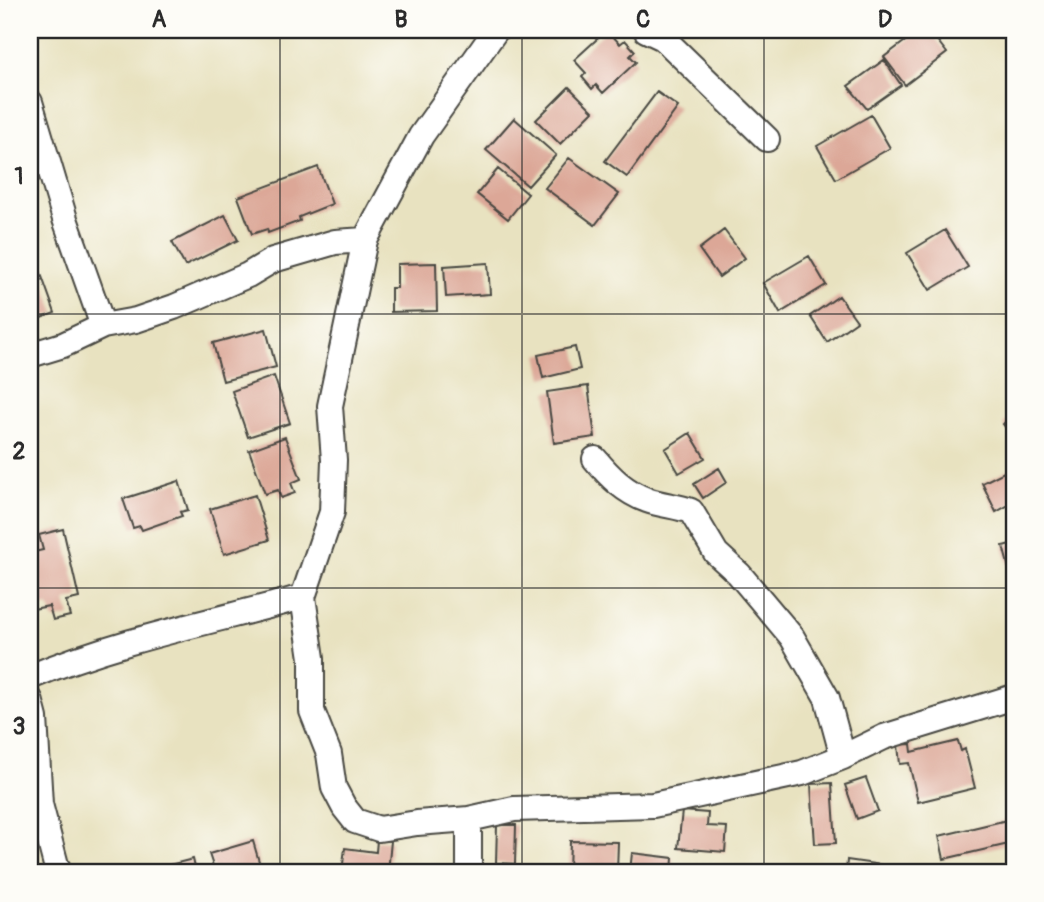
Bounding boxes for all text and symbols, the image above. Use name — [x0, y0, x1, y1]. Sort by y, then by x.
text: A — [152, 5, 167, 34]
text: B — [394, 5, 408, 34]
text: C — [636, 5, 650, 34]
text: D — [878, 5, 892, 34]
text: 1 — [15, 162, 24, 191]
text: 2 — [13, 437, 26, 466]
text: 3 — [13, 712, 25, 741]

